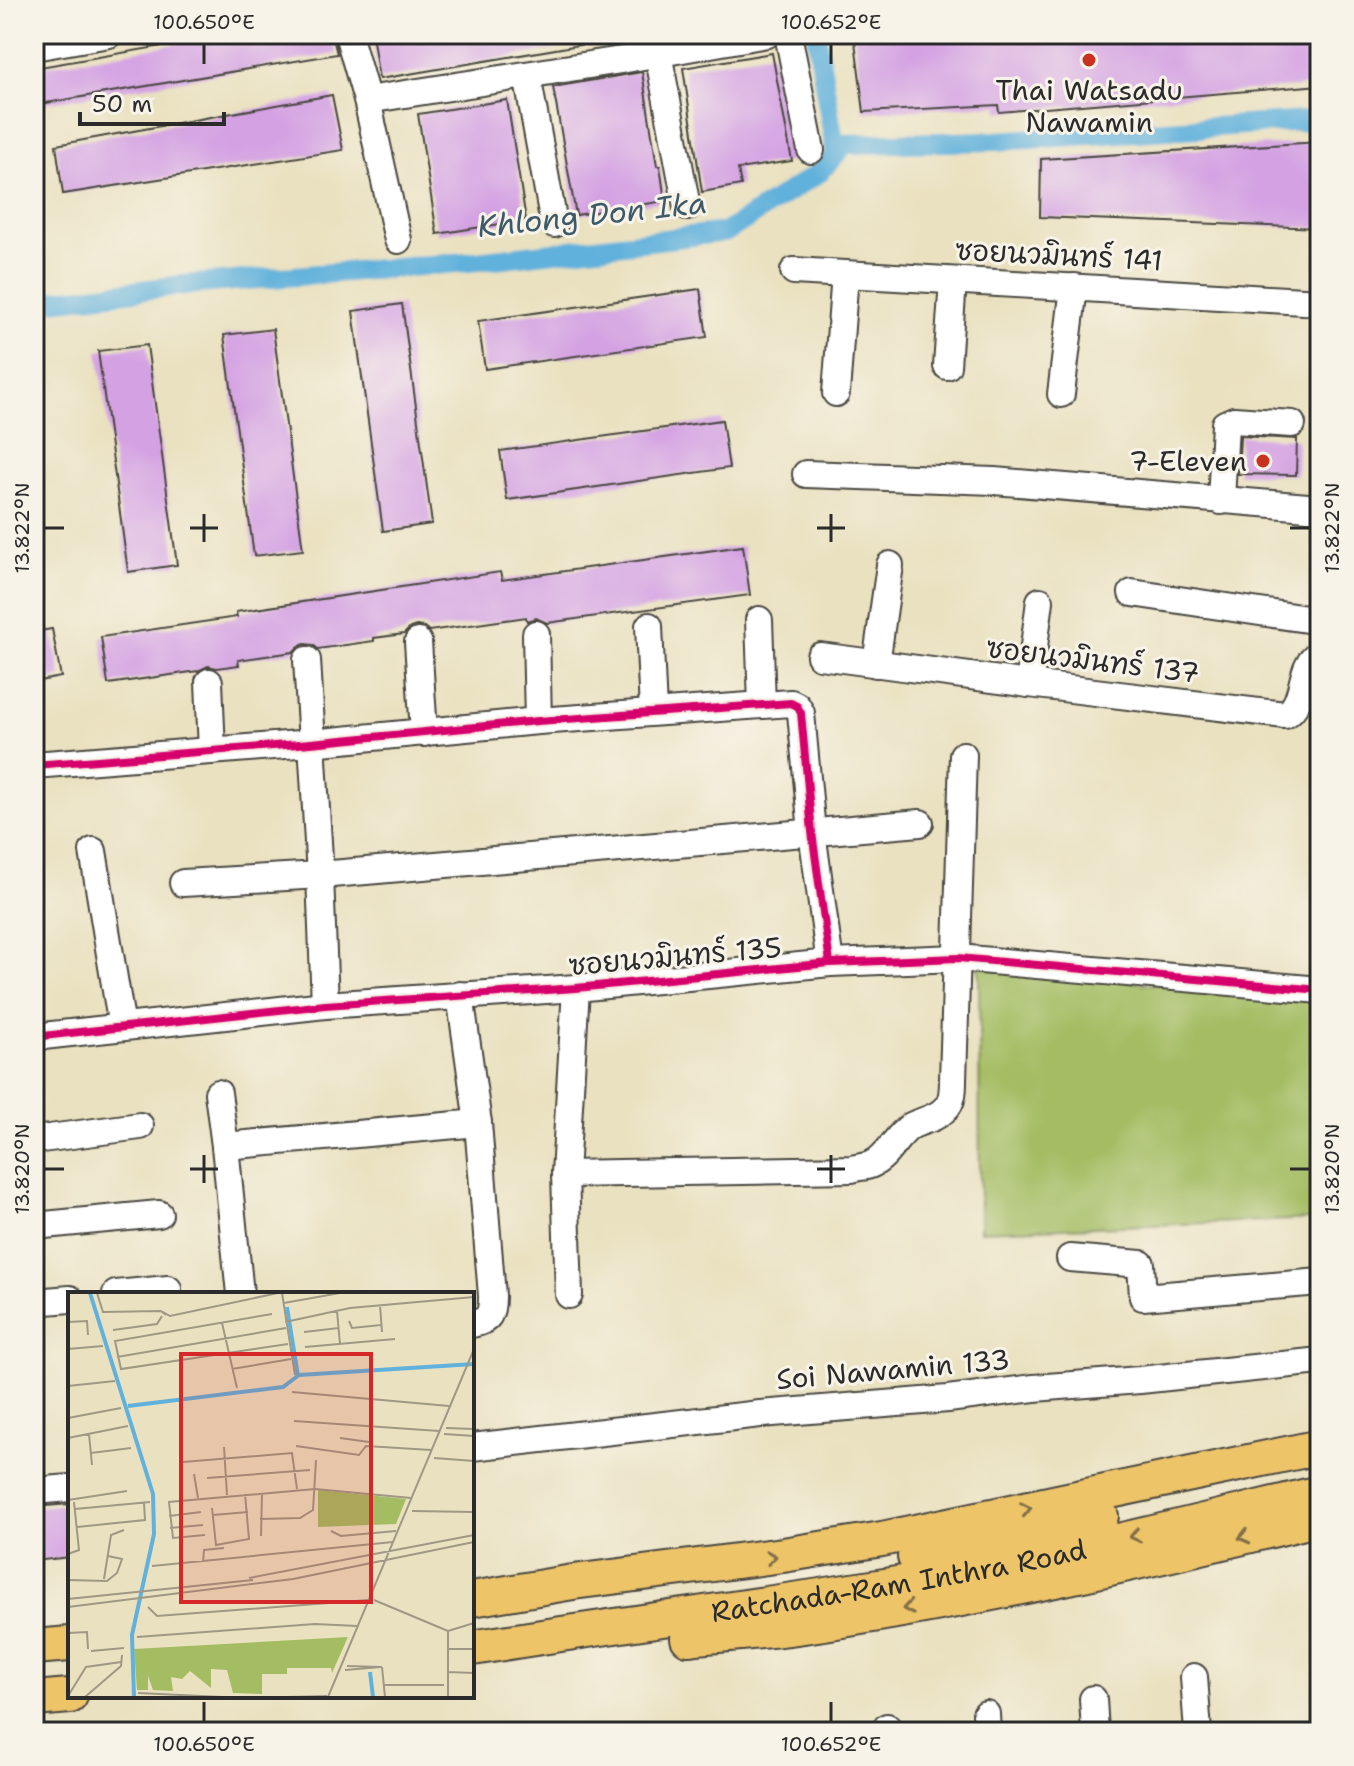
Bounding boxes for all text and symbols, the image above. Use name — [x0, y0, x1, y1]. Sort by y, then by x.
text: 100.650°E — [153, 9, 255, 35]
text: 100.652°E — [781, 9, 881, 35]
marker: Thai Watsadu Nawamin — [1080, 51, 1098, 69]
place label: Thai Watsadu Nawamin — [995, 71, 1183, 141]
scale bar — [80, 76, 224, 126]
text: 50 m — [92, 88, 152, 120]
water label: Khlong Don Ika — [475, 182, 709, 247]
street label: ซอยนวมินทร์ 141 — [954, 231, 1164, 279]
place label: 7-Eleven — [1129, 442, 1247, 480]
marker: 7-Eleven — [1254, 452, 1272, 470]
text: 13.822°N — [9, 483, 35, 573]
text: 13.822°N — [1319, 483, 1345, 573]
street label: ซอยนวมินทร์ 137 — [984, 628, 1202, 692]
street label: ซอยนวมินทร์ 135 — [567, 928, 783, 984]
text: 13.820°N — [9, 1123, 35, 1215]
text: 13.820°N — [1319, 1123, 1345, 1215]
inset map — [68, 1292, 474, 1698]
street label: Soi Nawamin 133 — [775, 1340, 1011, 1398]
one-way arrow — [1019, 1501, 1033, 1518]
one-way arrow — [1129, 1527, 1142, 1544]
one-way arrow — [1238, 1528, 1252, 1545]
street label: Ratchada-Ram Inthra Road — [709, 1530, 1090, 1631]
one-way arrow — [765, 1548, 778, 1565]
one-way arrow — [901, 1599, 915, 1616]
text: 100.650°E — [153, 1731, 255, 1757]
text: 100.652°E — [781, 1731, 881, 1757]

